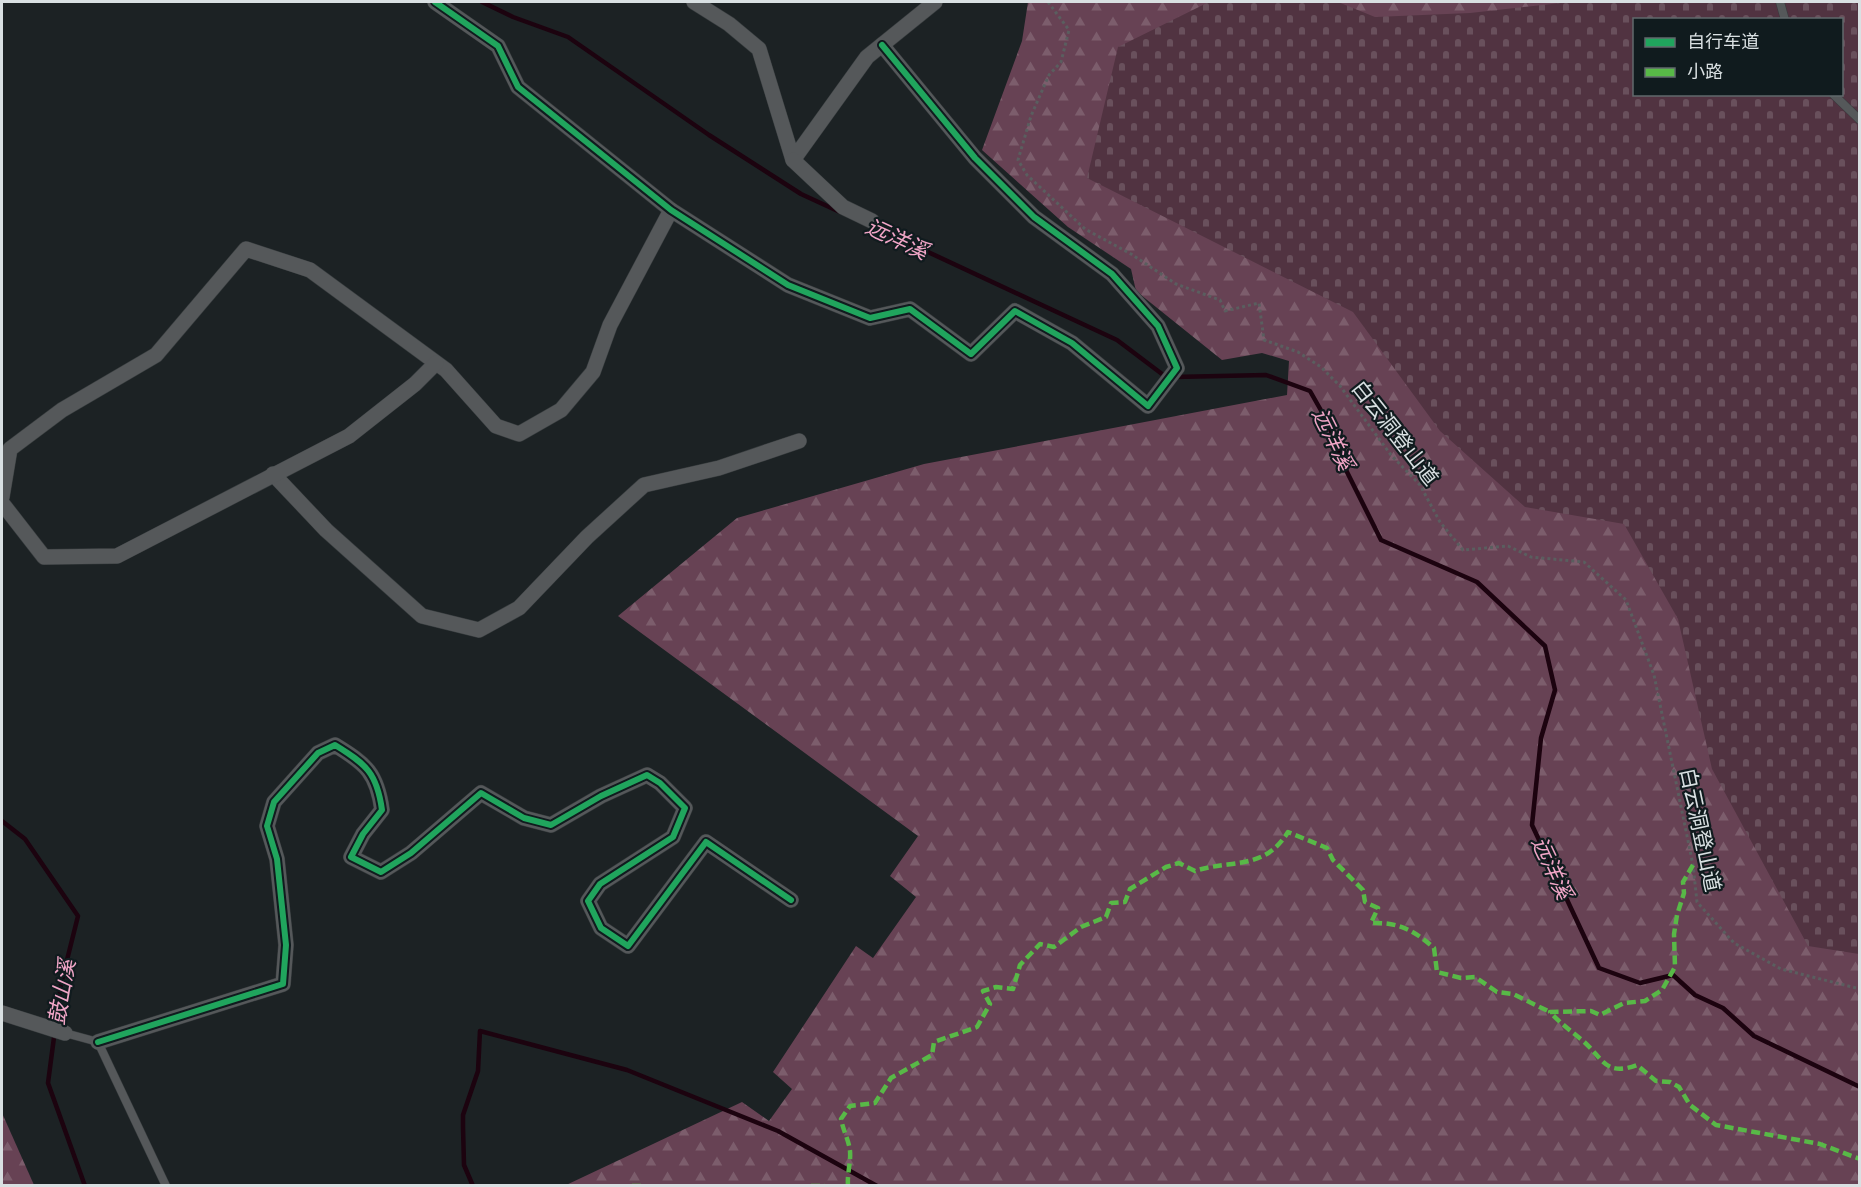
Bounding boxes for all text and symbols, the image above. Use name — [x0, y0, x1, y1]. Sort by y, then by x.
legend — [1633, 18, 1843, 96]
text: 自行车道 — [1687, 32, 1759, 52]
text: 小路 — [1687, 62, 1723, 82]
water label: 远洋溪 — [862, 214, 934, 265]
street label: 白云洞登山道 — [1347, 376, 1443, 490]
water label: 远洋溪 — [1307, 404, 1360, 476]
street label: 白云洞登山道 — [1675, 766, 1725, 894]
water label: 远洋溪 — [1527, 833, 1578, 905]
water label: 鼓山溪 — [44, 955, 80, 1027]

